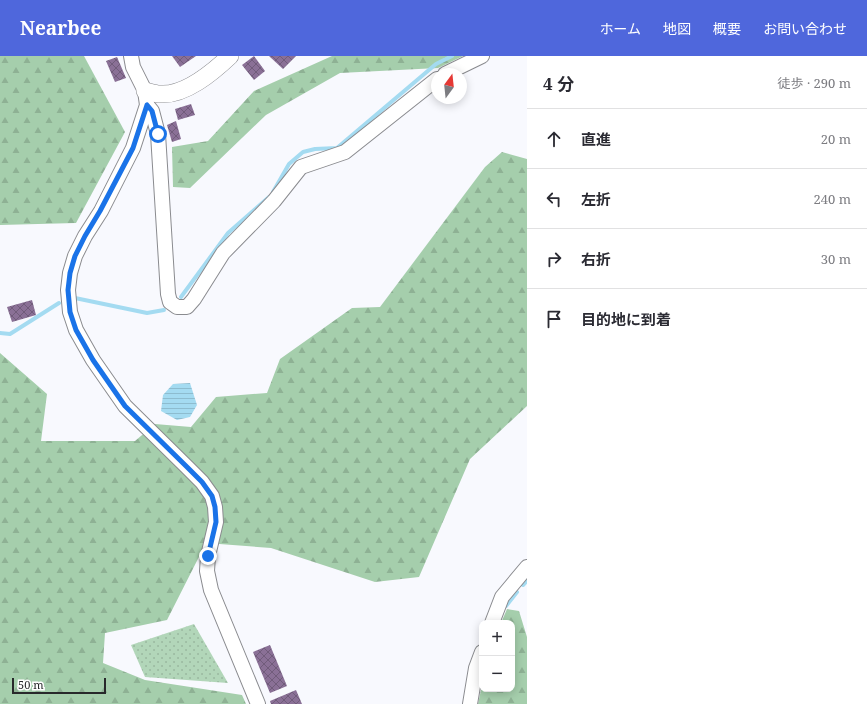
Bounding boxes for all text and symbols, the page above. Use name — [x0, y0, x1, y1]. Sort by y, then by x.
text: Nearbee — [20, 15, 101, 41]
text: ホーム — [599, 19, 641, 38]
text: 地図 — [663, 19, 691, 38]
text: 概要 — [713, 19, 741, 38]
text: お問い合わせ — [763, 19, 847, 38]
north arrow — [431, 68, 467, 104]
text: 4 分 — [543, 72, 574, 95]
text: 徒歩 · 290 m — [778, 74, 851, 92]
route start — [149, 125, 167, 143]
icon: ahead — [543, 128, 565, 150]
text: 直進 — [581, 129, 611, 149]
text: 20 m — [821, 130, 851, 148]
icon: left — [543, 188, 565, 210]
text: 左折 — [581, 189, 611, 209]
text: 240 m — [814, 190, 851, 208]
icon: right — [543, 248, 565, 270]
text: 右折 — [581, 249, 611, 269]
text: 30 m — [821, 250, 851, 268]
icon: arrive — [543, 308, 565, 330]
text: 目的地に到着 — [581, 309, 671, 329]
route end — [199, 547, 217, 565]
map controls — [479, 620, 515, 692]
button: + — [479, 620, 515, 656]
button: − — [479, 656, 515, 692]
scale bar — [12, 676, 106, 695]
text: 50 m — [18, 677, 44, 692]

